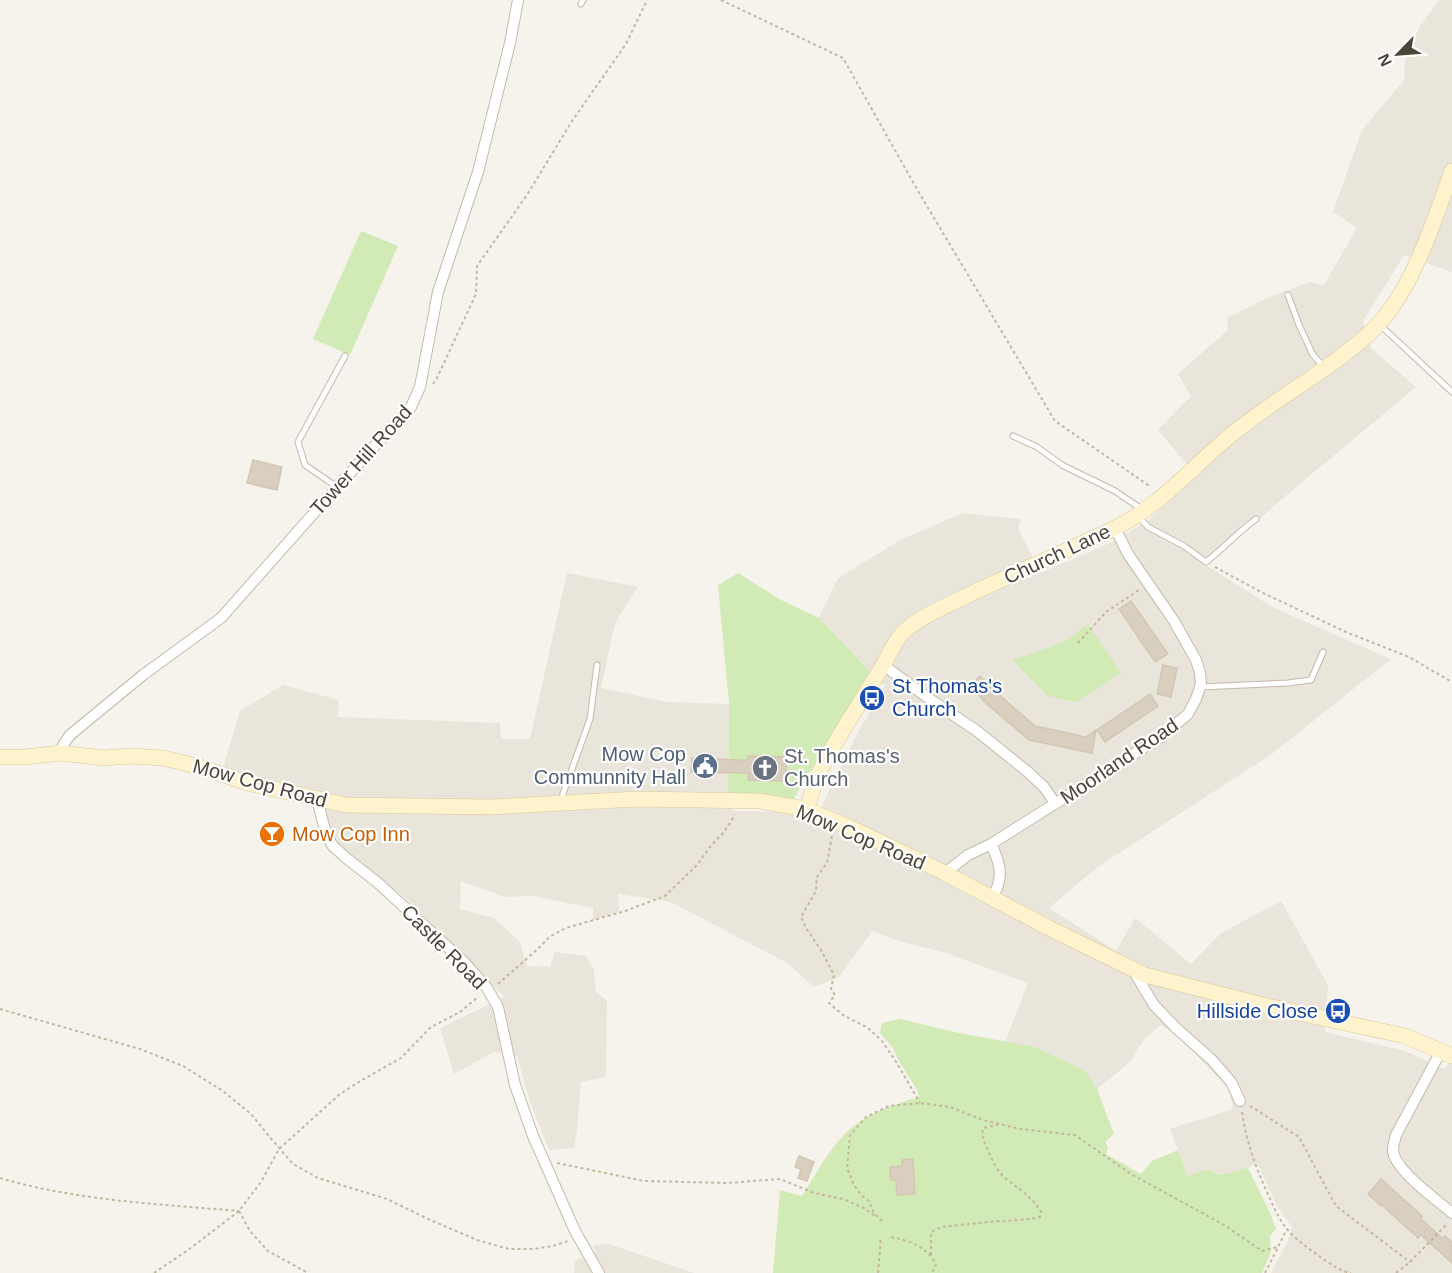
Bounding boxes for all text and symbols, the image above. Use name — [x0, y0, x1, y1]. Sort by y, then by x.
north arrow — [1368, 24, 1428, 84]
text: N — [1375, 51, 1395, 69]
street label: Tower Hill Road — [306, 401, 416, 519]
street label: Church Lane — [1000, 520, 1114, 588]
place label: St Thomas's Church — [892, 675, 1002, 720]
bus stop icon: St Thomas's Church — [857, 683, 887, 713]
street label: Moorland Road — [1056, 714, 1182, 808]
place label: Mow Cop Communnity Hall — [534, 743, 686, 788]
place label: St. Thomas's Church — [784, 745, 900, 790]
public building icon: Mow Cop Communnity Hall — [690, 751, 720, 781]
church icon: St. Thomas's Church — [750, 753, 780, 783]
street label: Mow Cop Road — [191, 755, 329, 811]
street label: Mow Cop Road — [793, 800, 929, 874]
bar icon: Mow Cop Inn — [257, 819, 287, 849]
place label: Mow Cop Inn — [292, 823, 410, 845]
street label: Castle Road — [397, 900, 491, 994]
bus stop icon: Hillside Close — [1323, 996, 1353, 1026]
place label: Hillside Close — [1197, 1000, 1318, 1022]

